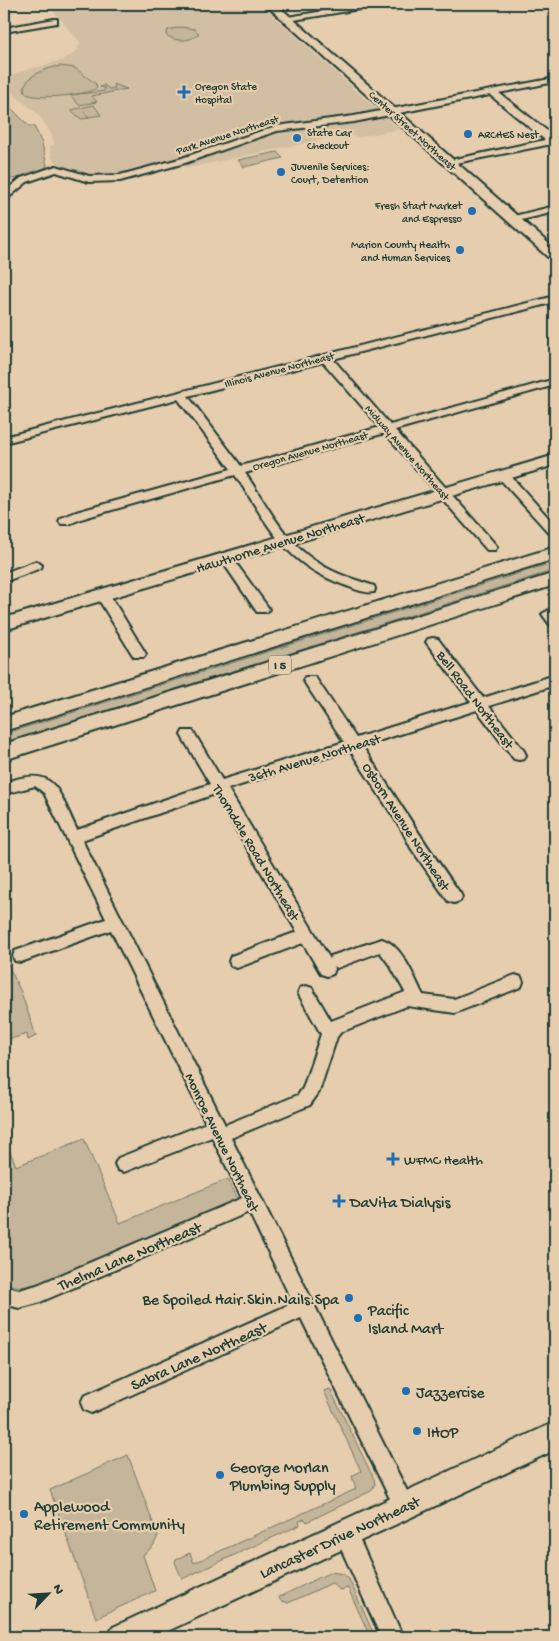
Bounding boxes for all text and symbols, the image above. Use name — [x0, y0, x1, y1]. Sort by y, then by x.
place label: Oregon State Hospital — [195, 82, 257, 107]
marker: Oregon State Hospital — [177, 85, 191, 99]
street label: Center Street Northeast — [366, 89, 459, 175]
street label: Park Avenue Northeast — [174, 113, 282, 158]
place label: State Car Checkout — [307, 128, 353, 153]
marker: ARCHES Nest — [462, 128, 474, 140]
place label: ARCHES Nest — [478, 130, 540, 142]
marker: State Car Checkout — [291, 132, 303, 144]
place label: Juvenile Services: Court, Detention — [291, 162, 370, 187]
marker: Juvenile Services: Court, Detention — [275, 166, 287, 178]
place label: Fresh Start Market and Espresso — [374, 201, 464, 226]
marker: Fresh Start Market and Espresso — [466, 205, 478, 217]
place label: Marion County Health and Human Services — [351, 240, 451, 265]
marker: Marion County Health and Human Services — [454, 244, 466, 256]
street label: Illinois Avenue Northeast — [223, 350, 337, 391]
street label: Midway Avenue Northeast — [362, 403, 452, 505]
street label: Oregon Avenue Northeast — [252, 429, 371, 474]
street label: Hawthorne Avenue Northeast — [194, 510, 368, 578]
street label: Bell Road Northeast — [431, 647, 517, 754]
road number: I 5 — [269, 656, 291, 674]
street label: 36th Avenue Northeast — [246, 731, 384, 788]
street label: Osborn Avenue Northeast — [357, 760, 453, 896]
street label: Thorndale Road Northeast — [207, 781, 303, 926]
street label: Monroe Avenue Northeast — [180, 1071, 262, 1216]
marker: WFMC Health — [386, 1152, 400, 1166]
place label: WFMC Health — [404, 1153, 483, 1170]
marker: DaVita Dialysis — [332, 1194, 346, 1208]
place label: DaVita Dialysis — [349, 1195, 451, 1214]
street label: Thelma Lane Northeast — [55, 1219, 206, 1297]
place label: Be Spoiled Hair.Skin.Nails.Spa — [142, 1292, 340, 1311]
marker: Be Spoiled Hair.Skin.Nails.Spa — [343, 1292, 355, 1304]
place label: Pacific Island Mart — [367, 1303, 445, 1340]
marker: Pacific Island Mart — [352, 1312, 364, 1324]
street label: Sabra Lane Northeast — [129, 1319, 272, 1397]
marker: Jazzercise — [400, 1385, 412, 1397]
place label: Jazzercise — [416, 1385, 485, 1404]
marker: IHOP — [411, 1425, 423, 1437]
place label: IHOP — [427, 1425, 459, 1444]
place label: George Morlan Plumbing Supply — [229, 1460, 336, 1497]
marker: George Morlan Plumbing Supply — [214, 1469, 226, 1481]
street label: Lancaster Drive Northeast — [257, 1493, 425, 1585]
place label: Applewood Retirement Community — [34, 1499, 185, 1536]
marker: Applewood Retirement Community — [18, 1508, 30, 1520]
north arrow — [22, 1568, 72, 1618]
text: N — [48, 1582, 67, 1597]

